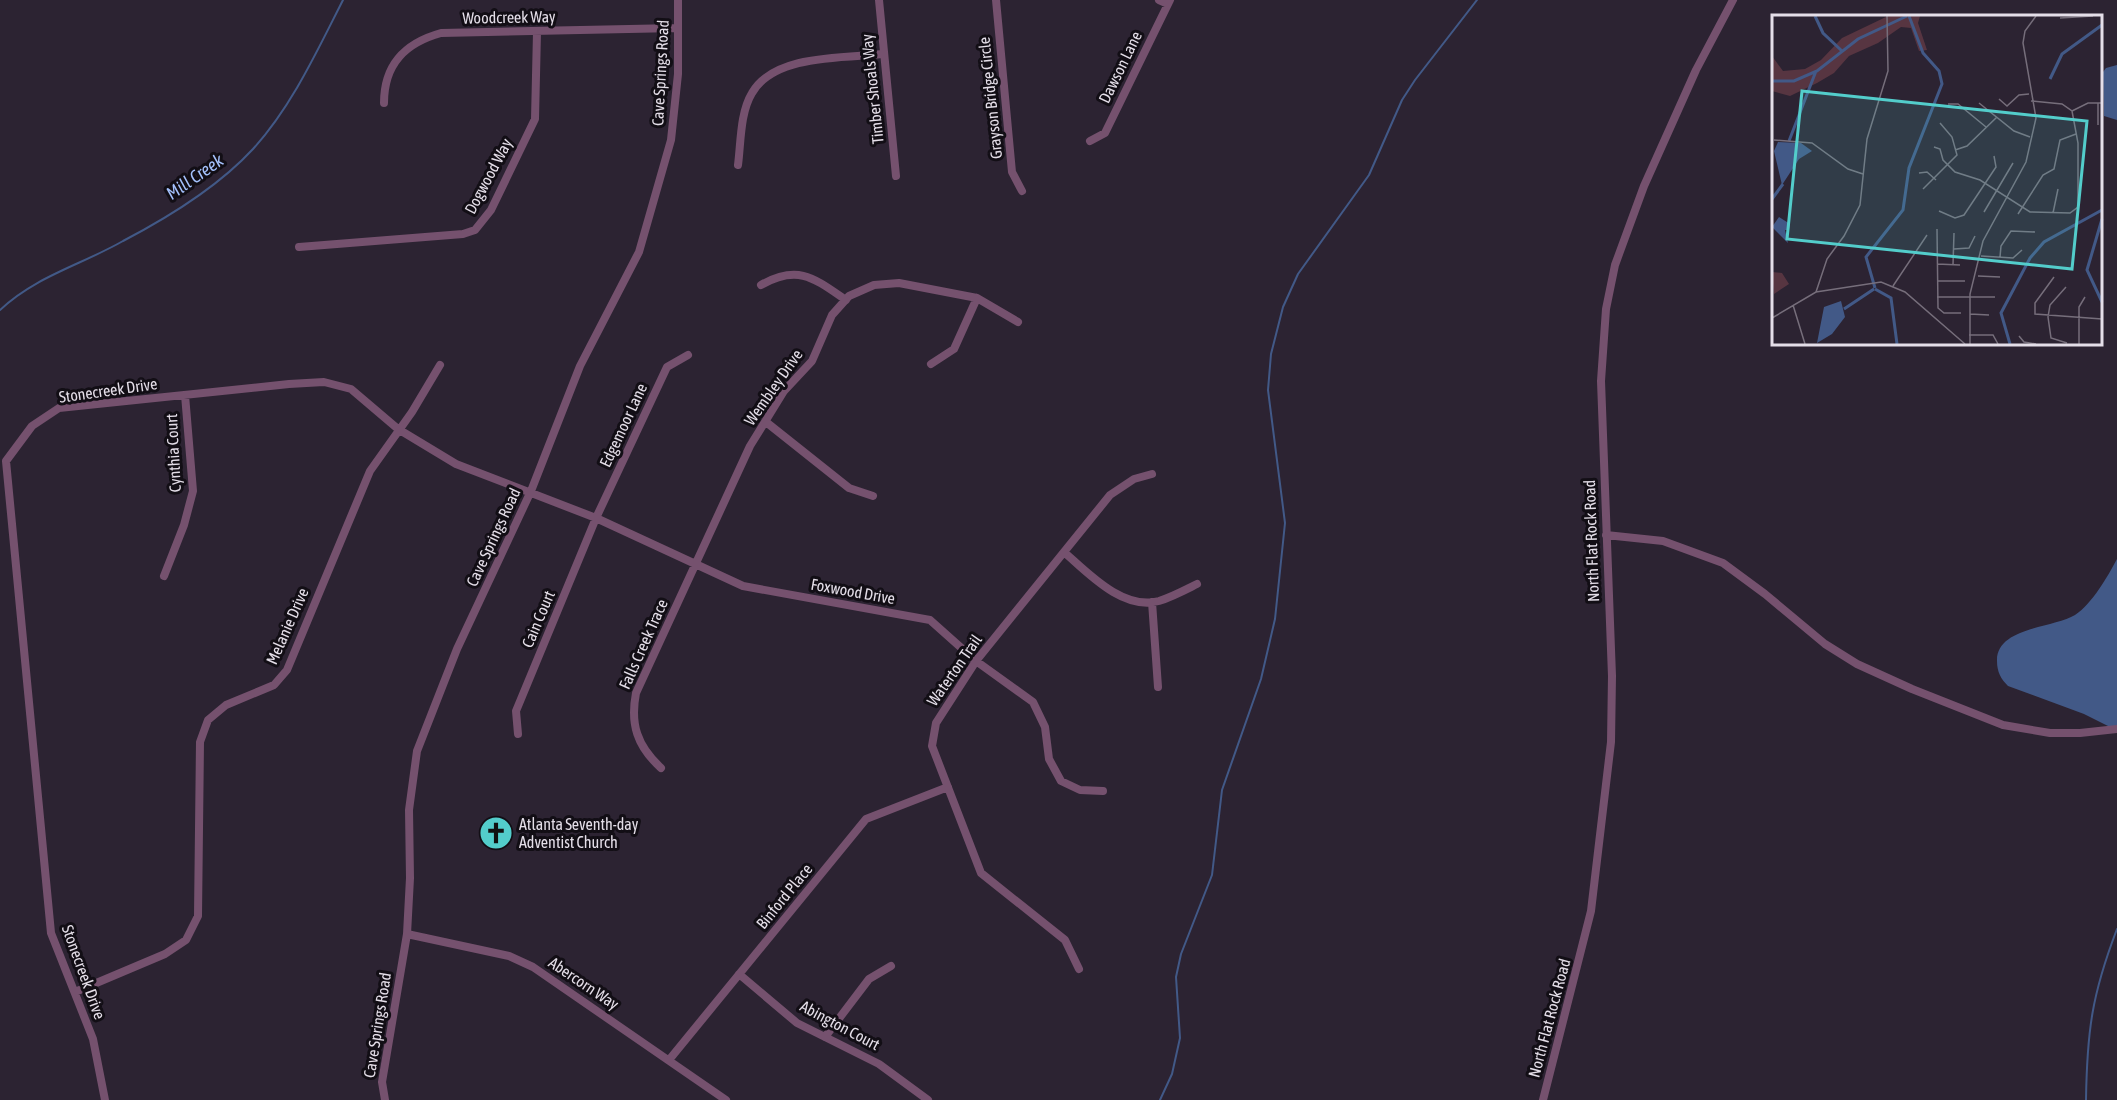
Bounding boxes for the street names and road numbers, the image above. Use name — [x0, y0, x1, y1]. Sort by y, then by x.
street label: Woodcreek Way — [462, 7, 556, 28]
street label: Cave Springs Road — [648, 19, 673, 127]
street label: Dawson Lane — [1095, 28, 1145, 106]
street label: Timber Shoals Way — [857, 33, 888, 145]
street label: Grayson Bridge Circle — [975, 36, 1006, 160]
street label: Dogwood Way — [461, 135, 516, 217]
street label: Wembley Drive — [740, 346, 807, 429]
street label: Stonecreek Drive — [58, 374, 158, 406]
street label: Edgemoor Lane — [596, 380, 651, 470]
street label: Cynthia Court — [162, 413, 185, 493]
street label: North Flat Rock Road — [1580, 480, 1602, 602]
street label: Cave Springs Road — [462, 485, 525, 589]
street label: Foxwood Drive — [809, 575, 897, 607]
street label: Melanie Drive — [262, 585, 312, 667]
street label: Cain Court — [518, 588, 558, 650]
street label: Falls Creek Trace — [615, 596, 671, 692]
street label: Waterton Trail — [923, 630, 985, 709]
street label: Binford Place — [752, 860, 816, 932]
street label: Stonecreek Drive — [59, 922, 109, 1022]
street label: Abercorn Way — [545, 953, 623, 1014]
street label: North Flat Rock Road — [1524, 957, 1574, 1079]
street label: Cave Springs Road — [360, 971, 395, 1079]
street label: Abington Court — [797, 997, 883, 1055]

